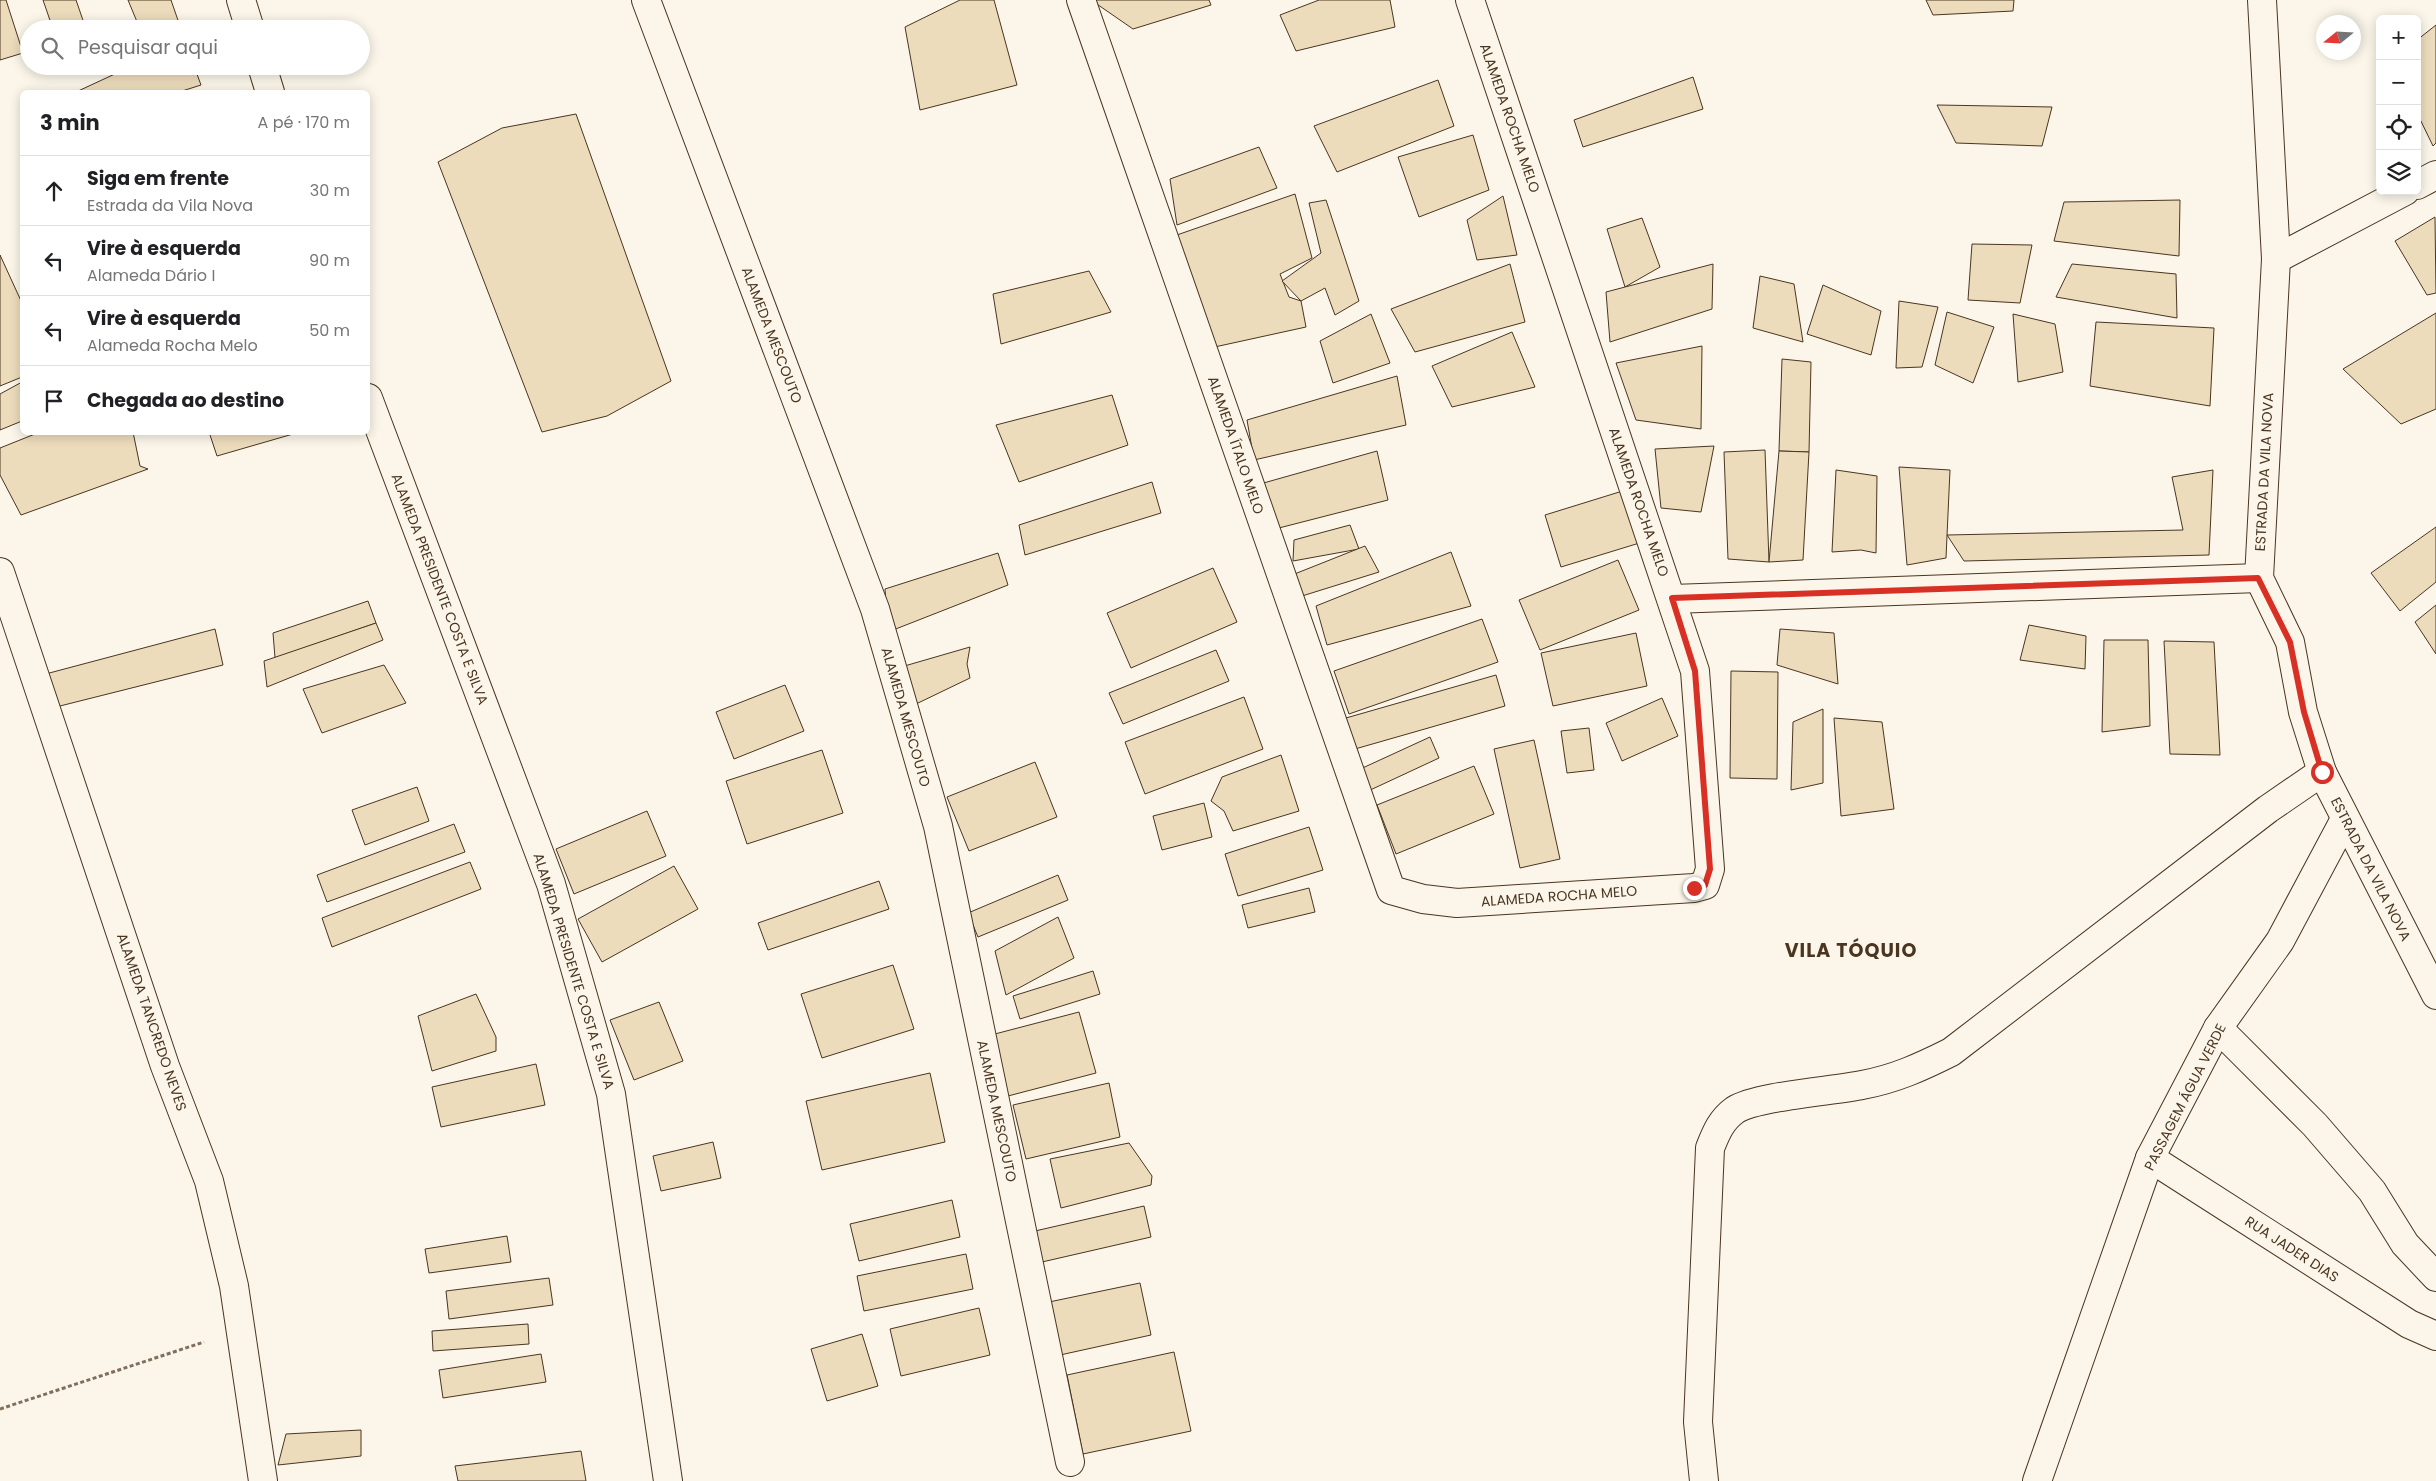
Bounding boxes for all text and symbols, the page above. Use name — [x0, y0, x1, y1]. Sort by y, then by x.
north arrow — [2316, 15, 2361, 60]
map controls — [2376, 15, 2421, 195]
button: + — [2376, 15, 2421, 60]
search box — [20, 20, 370, 75]
icon: search — [38, 34, 66, 62]
text: Pesquisar aqui — [78, 34, 218, 61]
street label: ALAMEDA ROCHA MELO — [1475, 41, 1545, 195]
button: − — [2376, 60, 2421, 105]
button: locate — [2376, 105, 2421, 150]
text: 3 min — [40, 108, 100, 137]
text: A pé · 170 m — [258, 111, 350, 134]
button: layers — [2376, 150, 2421, 195]
text: Siga em frente — [87, 165, 229, 192]
icon: ahead — [40, 177, 68, 205]
text: 30 m — [310, 179, 350, 202]
text: Estrada da Vila Nova — [87, 194, 253, 217]
text: Vire à esquerda — [87, 235, 241, 262]
icon: left — [40, 247, 68, 275]
text: 90 m — [309, 249, 350, 272]
text: Alameda Dário I — [87, 264, 215, 287]
street label: ALAMEDA MESCOUTO — [737, 264, 807, 406]
text: Vire à esquerda — [87, 305, 241, 332]
icon: left — [40, 317, 68, 345]
text: 50 m — [309, 319, 350, 342]
text: Alameda Rocha Melo — [87, 334, 258, 357]
street label: ALAMEDA ÍTALO MELO — [1203, 373, 1269, 517]
icon: arrive — [40, 387, 68, 415]
text: Chegada ao destino — [87, 387, 284, 414]
street label: ESTRADA DA VILA NOVA — [2250, 392, 2278, 552]
street label: ALAMEDA ROCHA MELO — [1604, 425, 1674, 579]
street label: ALAMEDA PRESIDENTE COSTA E SILVA — [387, 470, 493, 708]
street label: ALAMEDA MESCOUTO — [876, 645, 936, 789]
route start — [2311, 761, 2334, 784]
street label: ESTRADA DA VILA NOVA — [2326, 794, 2416, 944]
street label: ALAMEDA PRESIDENTE COSTA E SILVA — [528, 850, 620, 1092]
route end — [1683, 877, 1706, 900]
street label: ALAMEDA ROCHA MELO — [1480, 881, 1638, 911]
street label: ALAMEDA TANCREDO NEVES — [112, 930, 192, 1114]
district label: VILA TÓQUIO — [1785, 937, 1917, 964]
street label: PASSAGEM ÁGUA VERDE — [2139, 1020, 2231, 1174]
street label: ALAMEDA MESCOUTO — [972, 1038, 1022, 1184]
street label: RUA JADER DIAS — [2241, 1211, 2343, 1287]

